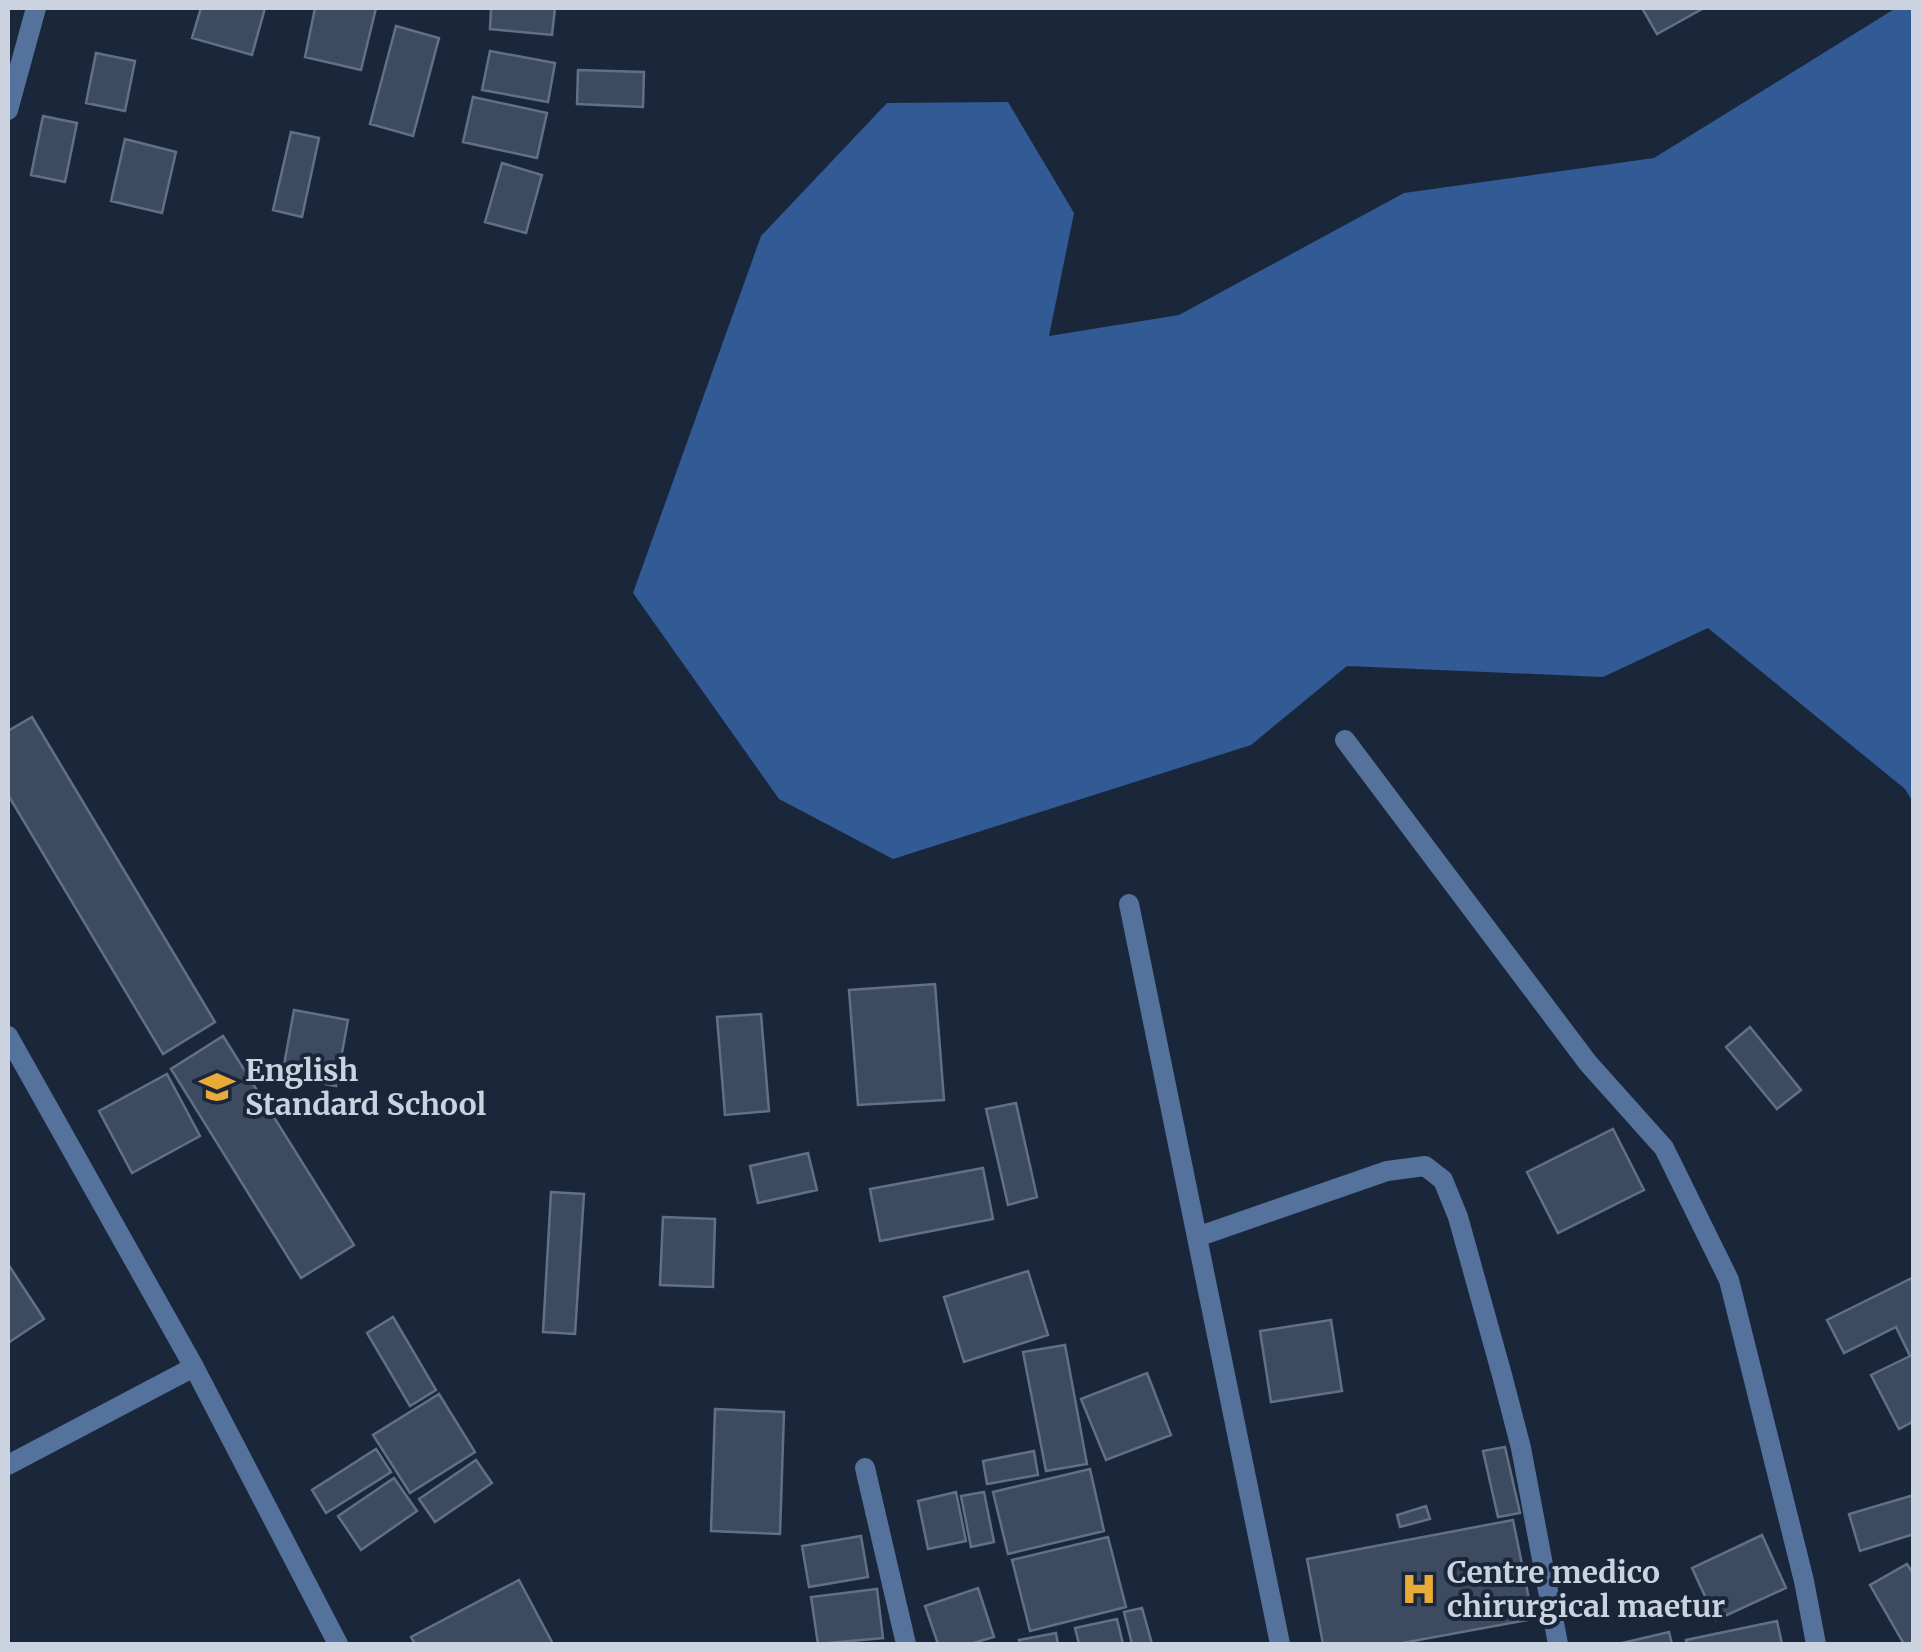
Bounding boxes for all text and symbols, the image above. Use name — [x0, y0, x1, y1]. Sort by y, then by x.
place label: English Standard School — [245, 1051, 486, 1123]
school or university icon: English Standard School — [198, 1068, 236, 1106]
place label: Centre medico chirurgical maetur — [1447, 1553, 1725, 1625]
hospital icon: Centre medico chirurgical maetur — [1400, 1570, 1438, 1608]

